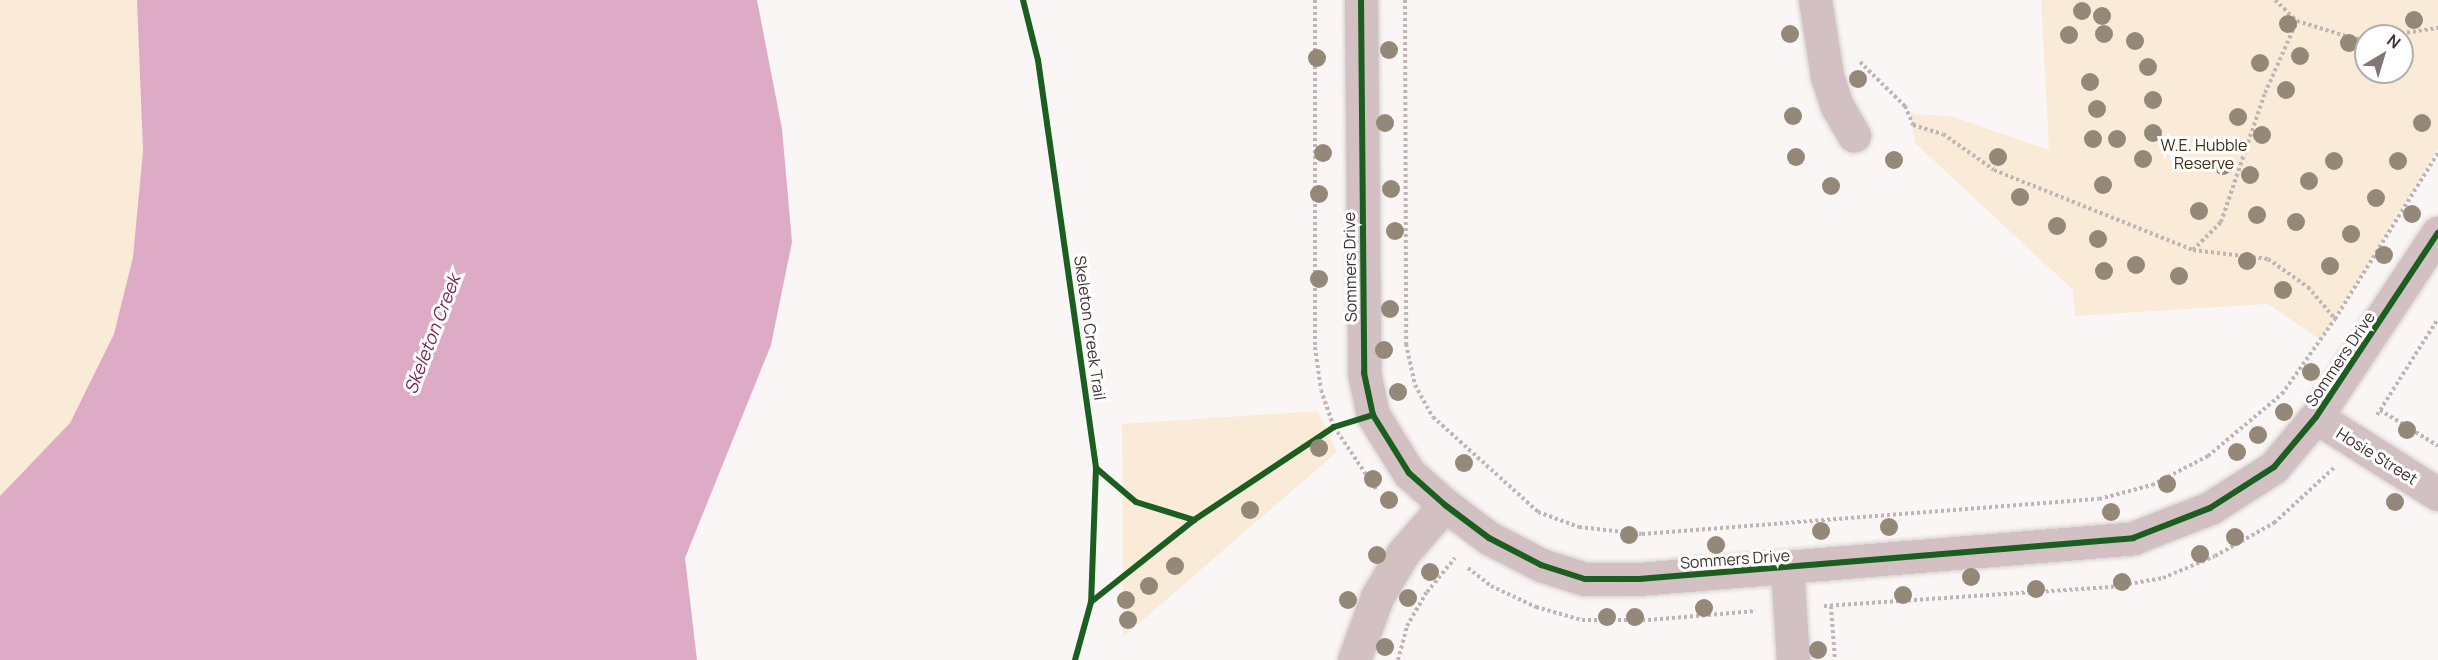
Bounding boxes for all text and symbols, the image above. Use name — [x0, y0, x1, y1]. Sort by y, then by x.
north arrow — [2354, 24, 2414, 84]
text: N — [2383, 29, 2405, 54]
park label: W.E. Hubble Reserve — [2161, 135, 2247, 173]
street label: Sommers Drive — [1339, 212, 1361, 322]
street label: Skeleton Creek Trail — [1070, 254, 1110, 402]
water label: Skeleton Creek — [399, 271, 465, 397]
street label: Sommers Drive — [2301, 308, 2379, 410]
street label: Hosie Street — [2333, 423, 2421, 489]
street label: Sommers Drive — [1679, 546, 1791, 572]

